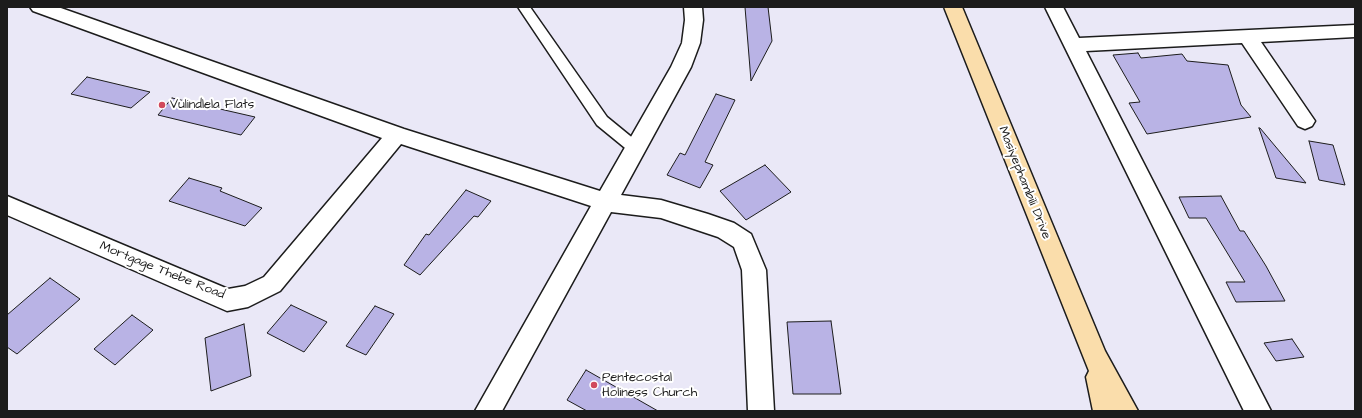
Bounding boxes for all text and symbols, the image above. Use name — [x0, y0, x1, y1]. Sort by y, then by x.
place label: Vulindlela Flats — [170, 97, 254, 113]
marker: Vulindlela Flats — [157, 100, 167, 110]
street label: Masiyephambili Drive — [994, 124, 1054, 242]
street label: Mortgage Thebe Road — [97, 239, 227, 303]
place label: Pentecostal Holiness Church — [602, 370, 697, 401]
marker: Pentecostal Holiness Church — [589, 380, 599, 390]

